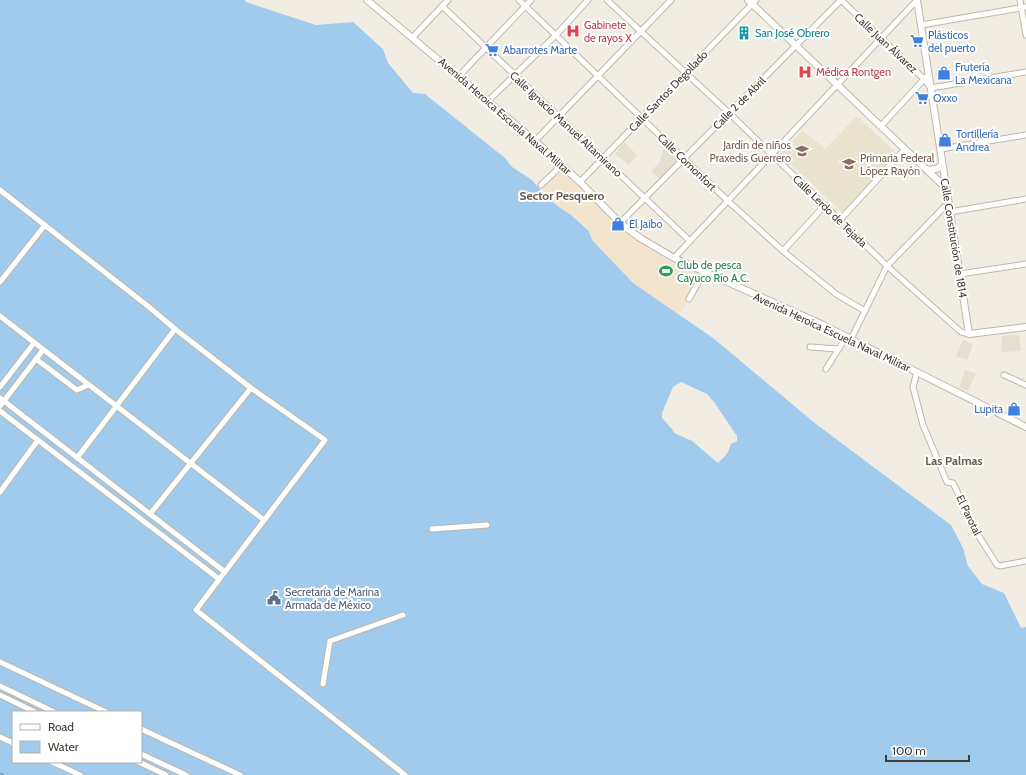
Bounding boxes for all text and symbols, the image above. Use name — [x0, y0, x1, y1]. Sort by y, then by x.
street label: Calle Juan Álvarez — [851, 10, 921, 76]
place label: Gabinete de rayos X — [584, 18, 632, 45]
hospital icon: Gabinete de rayos X — [565, 23, 581, 39]
building icon: San José Obrero — [736, 25, 752, 41]
place label: San José Obrero — [755, 26, 830, 40]
place label: Plásticos del puerto — [928, 28, 976, 55]
supermarket icon: Plásticos del puerto — [909, 33, 925, 49]
supermarket icon: Abarrotes Marte — [484, 42, 500, 58]
place label: Abarrotes Marte — [503, 43, 578, 57]
street label: Calle Santos Degollado — [626, 47, 710, 135]
street label: Avenida Heroica Escuela Naval Militar — [436, 54, 575, 178]
place label: Frutería La Mexicana — [955, 60, 1013, 87]
hospital icon: Médica Rontgen — [797, 64, 813, 80]
place label: Médica Rontgen — [816, 65, 891, 79]
shop icon: Frutería La Mexicana — [936, 65, 952, 81]
street label: Calle Ignacio Manuel Altamirano — [507, 68, 625, 180]
street label: Calle 2 de Abril — [710, 73, 769, 132]
supermarket icon: Oxxo — [914, 90, 930, 106]
place label: Oxxo — [933, 91, 958, 105]
place label: Tortillería Andrea — [956, 127, 999, 154]
street label: Calle Comonfort — [655, 130, 720, 194]
shop icon: Tortillería Andrea — [937, 132, 953, 148]
place label: Jardín de niños Praxedis Guerrero — [709, 138, 791, 165]
school or university icon: Jardín de niños Praxedis Guerrero — [794, 143, 810, 159]
place label: Primaria Federal López Rayón — [860, 151, 935, 178]
school or university icon: Primaria Federal López Rayón — [841, 156, 857, 172]
street label: Calle Lerdo de Tejada — [790, 172, 871, 251]
street label: Calle Constitución de 1814 — [938, 177, 970, 299]
district label: Sector Pesquero — [520, 188, 605, 203]
shop icon: El Jaibo — [610, 216, 626, 232]
place label: El Jaibo — [629, 217, 663, 231]
place label: Club de pesca Cayuco Río A.C. — [677, 258, 749, 285]
sports icon: Club de pesca Cayuco Río A.C. — [658, 263, 674, 279]
street label: Avenida Heroica Escuela Naval Militar — [751, 289, 913, 375]
shop icon: Lupita — [1006, 401, 1022, 417]
place label: Lupita — [974, 402, 1004, 416]
district label: Las Palmas — [925, 453, 983, 468]
street label: El Parotal — [953, 492, 985, 538]
place label: Secretaría de Marina Armada de México — [285, 585, 380, 612]
public building icon: Secretaría de Marina Armada de México — [266, 590, 282, 606]
legend — [12, 711, 142, 763]
text: Road — [48, 719, 74, 734]
scale bar — [886, 737, 969, 763]
text: Water — [48, 739, 79, 754]
text: 100 m — [892, 743, 926, 758]

